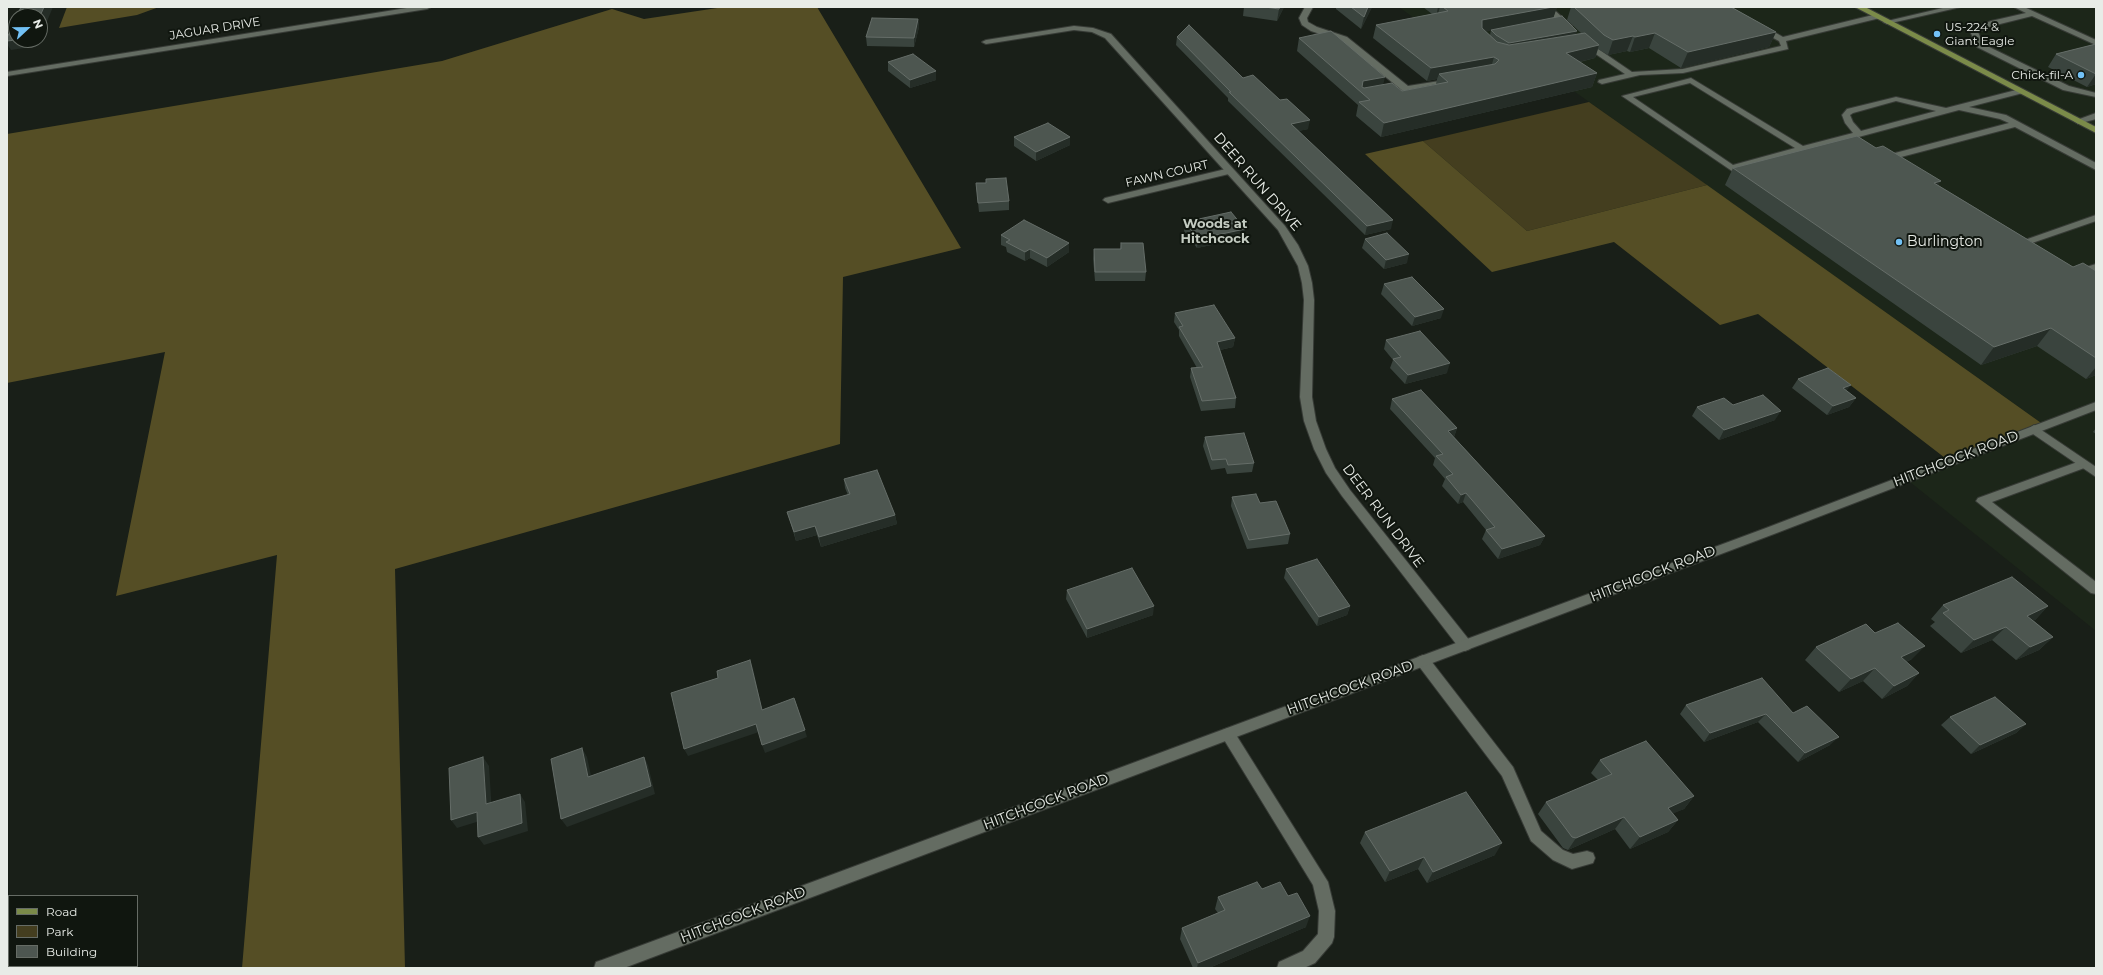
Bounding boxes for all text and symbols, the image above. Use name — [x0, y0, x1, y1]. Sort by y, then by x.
north arrow — [8, 8, 48, 48]
street label: JAGUAR DRIVE — [169, 15, 261, 43]
text: N — [30, 17, 46, 31]
place label: US-224 & Giant Eagle — [1945, 20, 2014, 48]
marker: US-224 & Giant Eagle — [1932, 29, 1942, 39]
place label: Chick-fil-A — [2011, 68, 2073, 82]
marker: Chick-fil-A — [2076, 70, 2086, 80]
street label: DEER RUN DRIVE — [1210, 129, 1304, 235]
street label: FAWN COURT — [1124, 157, 1210, 191]
district label: Woods at Hitchcock — [1181, 216, 1249, 247]
place label: Burlington — [1907, 234, 1983, 250]
marker: Burlington — [1894, 237, 1904, 247]
street label: HITCHCOCK ROAD — [1891, 427, 2021, 491]
street label: DEER RUN DRIVE — [1339, 461, 1427, 571]
street label: HITCHCOCK ROAD — [1588, 542, 1718, 606]
street label: HITCHCOCK ROAD — [1285, 657, 1415, 719]
street label: HITCHCOCK ROAD — [981, 770, 1111, 834]
street label: HITCHCOCK ROAD — [678, 883, 808, 947]
legend — [8, 895, 138, 967]
text: Road — [46, 904, 77, 919]
text: Park — [46, 924, 73, 939]
text: Building — [46, 944, 97, 959]

